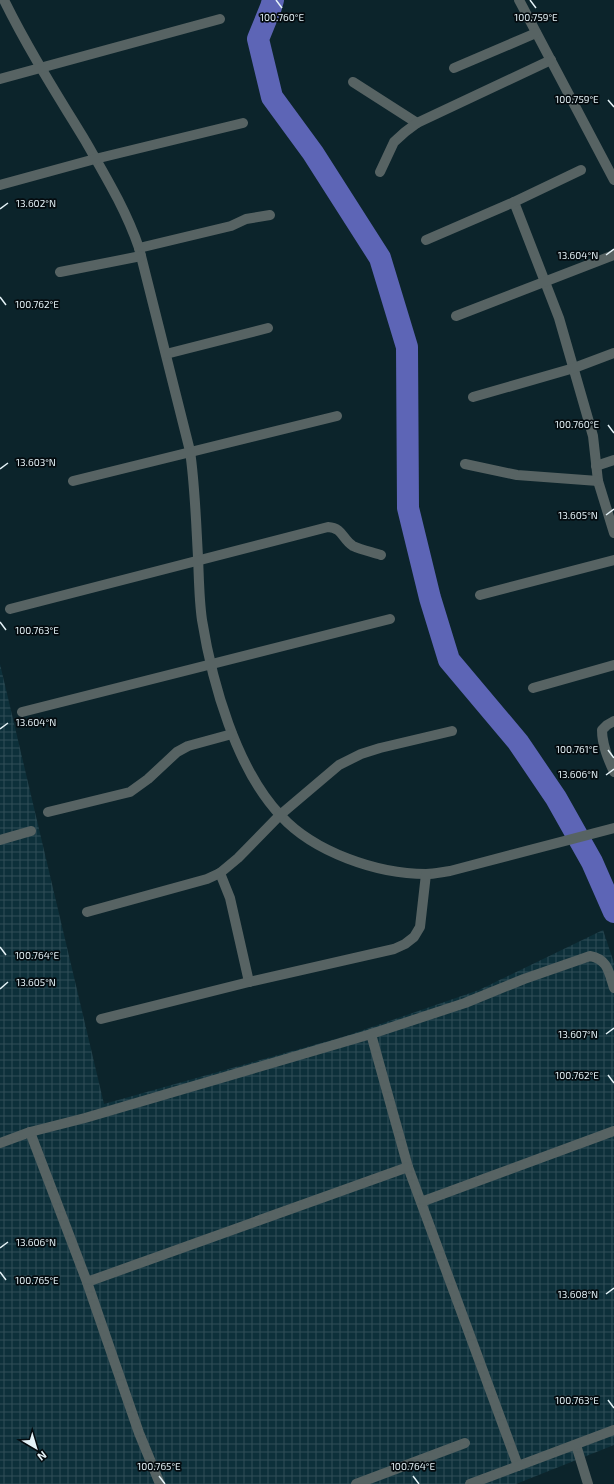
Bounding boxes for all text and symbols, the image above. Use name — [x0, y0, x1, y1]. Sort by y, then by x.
text: 100.760°E — [260, 11, 304, 23]
text: 100.759°E — [514, 11, 558, 23]
text: 100.759°E — [555, 93, 599, 105]
text: 13.602°N — [16, 197, 56, 209]
text: 13.604°N — [558, 249, 598, 261]
text: 100.762°E — [15, 298, 59, 310]
text: 100.760°E — [555, 418, 599, 430]
text: 13.603°N — [16, 456, 56, 468]
text: 13.605°N — [558, 509, 598, 521]
text: 100.763°E — [15, 624, 59, 636]
text: 13.604°N — [16, 716, 56, 728]
text: 100.761°E — [556, 743, 598, 755]
text: 13.606°N — [558, 768, 598, 780]
text: 100.764°E — [15, 949, 59, 961]
text: 13.605°N — [16, 976, 56, 988]
text: 13.607°N — [558, 1028, 598, 1040]
text: 100.762°E — [555, 1069, 599, 1081]
text: 13.606°N — [16, 1236, 56, 1248]
text: 100.765°E — [15, 1274, 59, 1286]
text: 13.608°N — [558, 1288, 598, 1300]
text: 100.763°E — [555, 1394, 599, 1406]
north arrow — [16, 1428, 56, 1468]
text: N — [35, 1449, 50, 1464]
text: 100.765°E — [137, 1460, 181, 1472]
text: 100.764°E — [391, 1460, 435, 1472]

